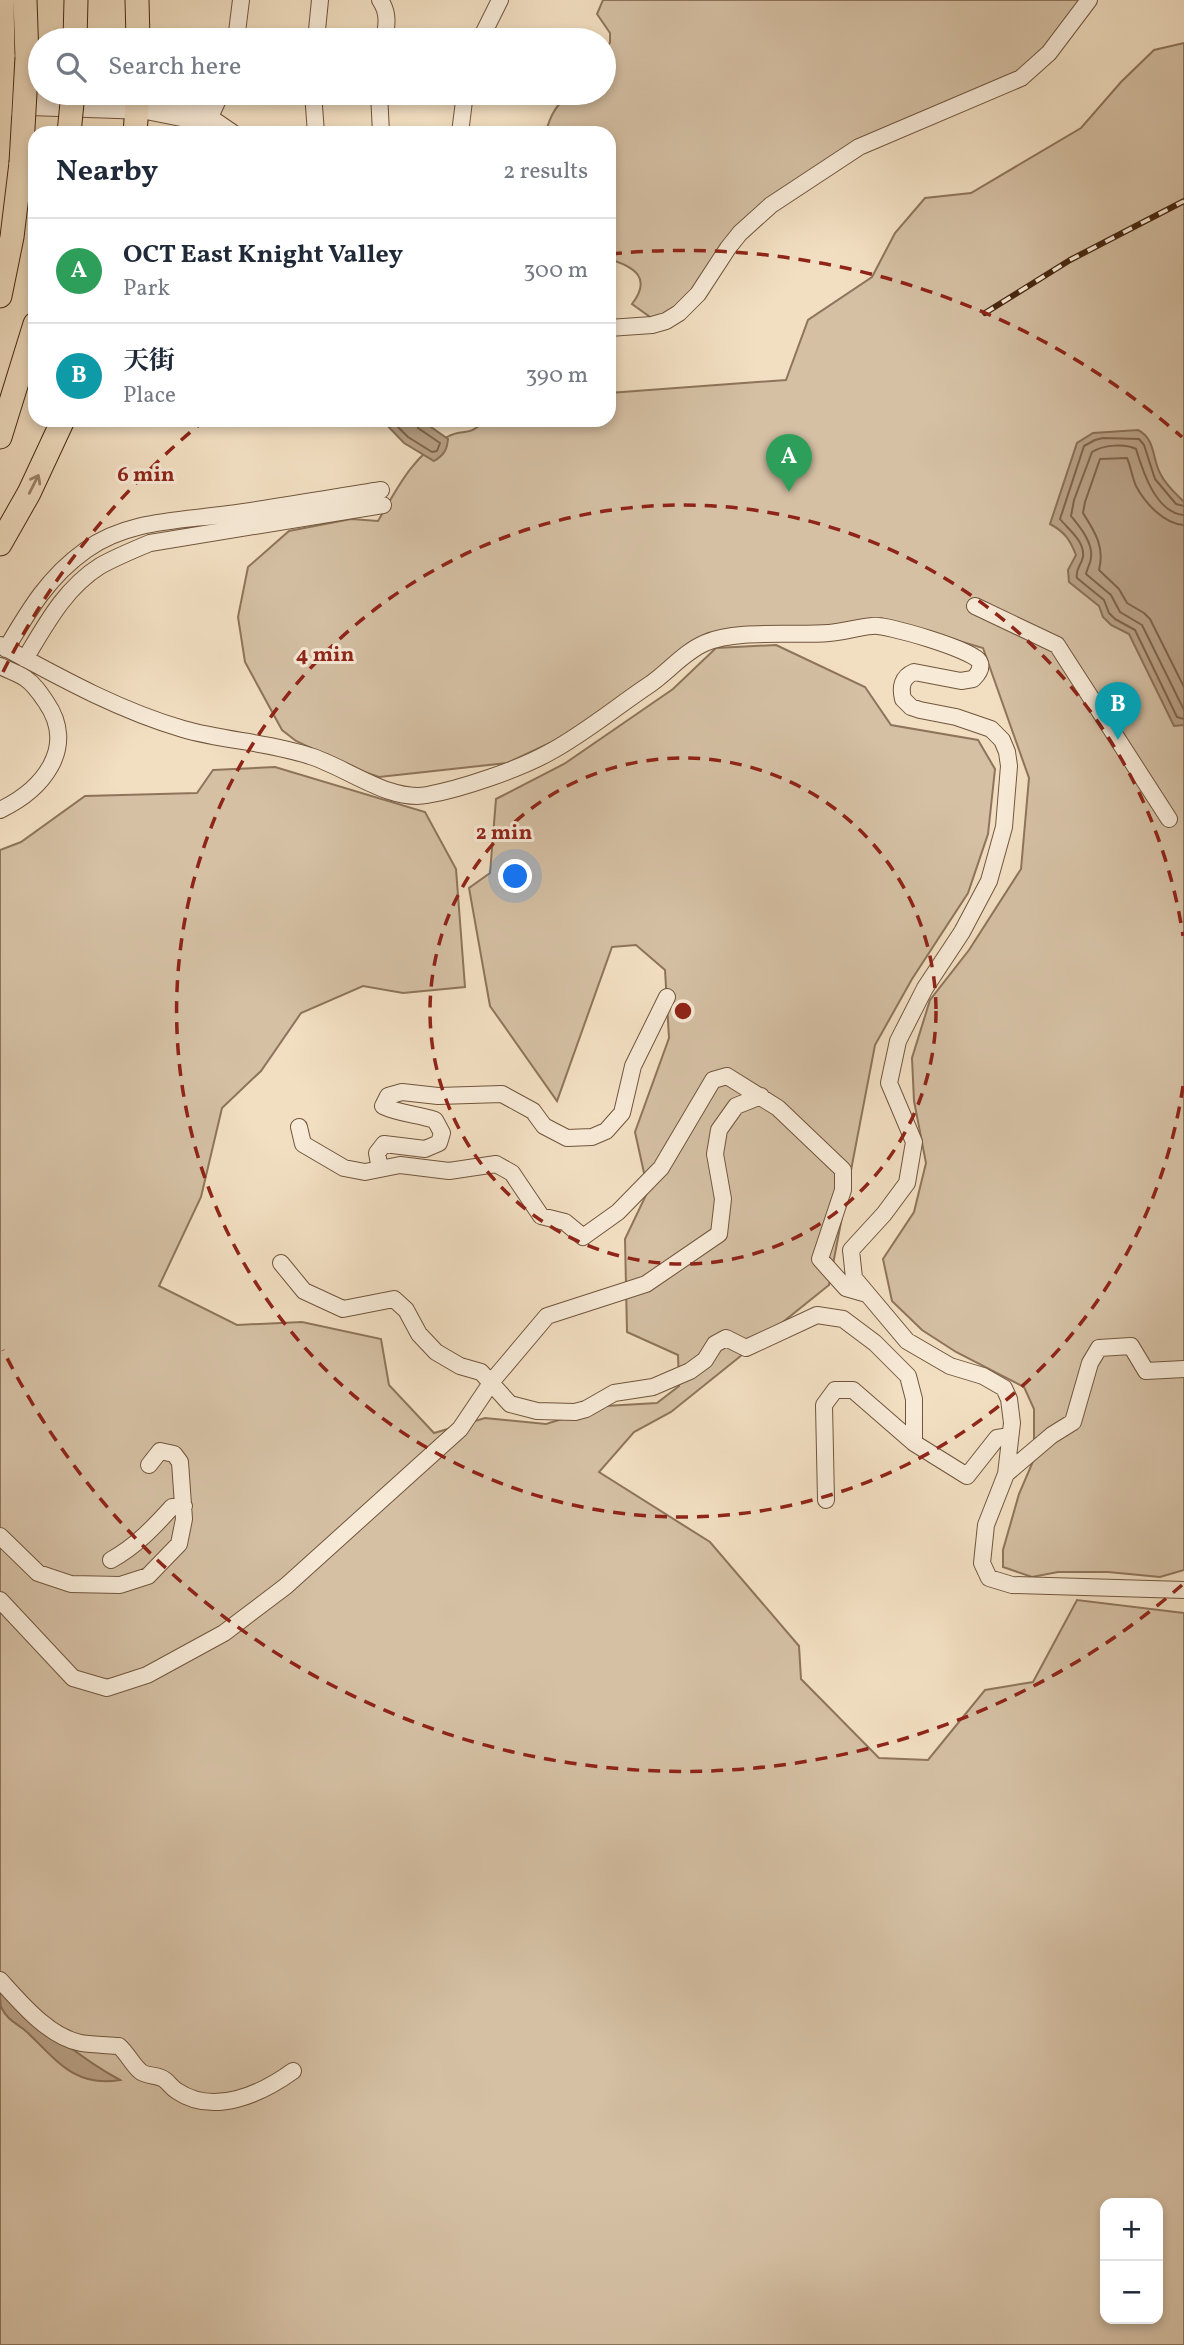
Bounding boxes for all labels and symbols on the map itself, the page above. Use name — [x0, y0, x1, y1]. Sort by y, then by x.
pin: A — [766, 434, 812, 492]
text: 6 min — [117, 461, 175, 490]
one-way arrow — [27, 474, 41, 495]
text: 4 min — [296, 641, 354, 670]
pin: B — [1095, 682, 1141, 740]
text: 2 min — [476, 819, 532, 848]
your location — [498, 859, 532, 893]
centre of rings — [671, 999, 695, 1023]

